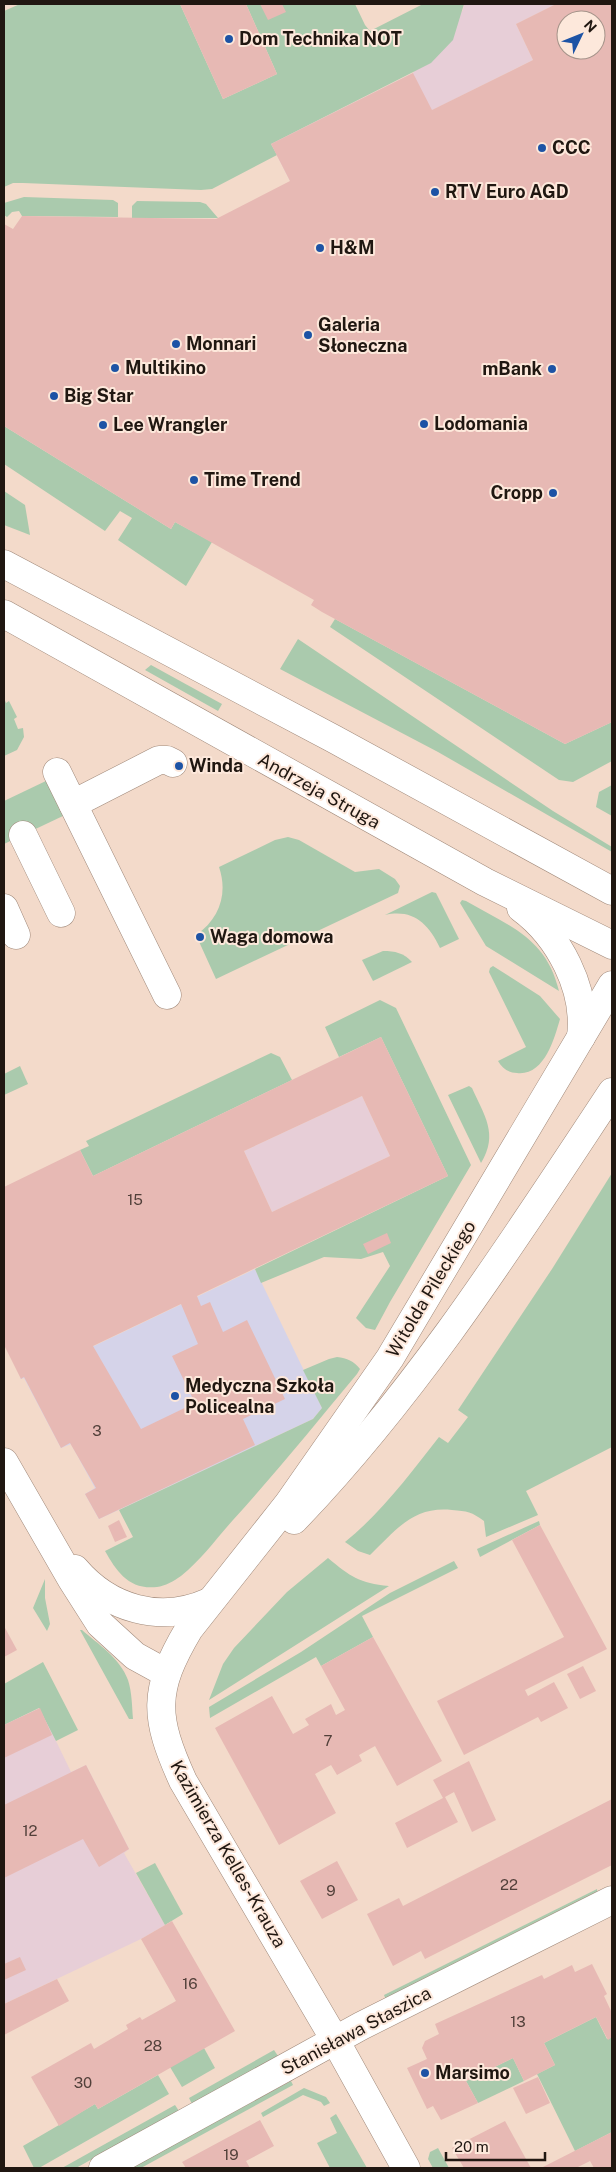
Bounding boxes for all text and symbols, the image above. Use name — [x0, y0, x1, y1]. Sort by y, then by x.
north arrow — [556, 10, 606, 60]
text: N — [581, 17, 600, 36]
place label: Dom Technika NOT — [239, 28, 402, 49]
marker: Dom Technika NOT — [223, 33, 235, 45]
place label: CCC — [552, 137, 591, 158]
marker: CCC — [536, 142, 548, 154]
place label: RTV Euro AGD — [445, 181, 569, 202]
marker: RTV Euro AGD — [429, 186, 441, 198]
place label: H&M — [330, 237, 374, 258]
marker: H&M — [314, 242, 326, 254]
place label: Galeria Słoneczna — [318, 314, 407, 356]
marker: Galeria Słoneczna — [302, 329, 314, 341]
place label: Monnari — [186, 333, 256, 354]
marker: Monnari — [170, 338, 182, 350]
place label: Multikino — [125, 357, 206, 378]
place label: mBank — [482, 358, 543, 379]
marker: Multikino — [109, 362, 121, 374]
marker: mBank — [546, 363, 558, 375]
place label: Big Star — [64, 385, 134, 406]
marker: Big Star — [48, 390, 60, 402]
place label: Lodomania — [434, 413, 528, 434]
place label: Lee Wrangler — [113, 414, 228, 435]
marker: Lodomania — [418, 418, 430, 430]
marker: Lee Wrangler — [97, 419, 109, 431]
place label: Time Trend — [204, 469, 301, 490]
marker: Time Trend — [188, 474, 200, 486]
place label: Cropp — [490, 482, 543, 503]
marker: Cropp — [547, 487, 559, 499]
street label: Andrzeja Struga — [255, 748, 384, 833]
place label: Winda — [189, 755, 243, 776]
marker: Winda — [173, 760, 185, 772]
place label: Waga domowa — [210, 926, 333, 947]
marker: Waga domowa — [194, 931, 206, 943]
house number: 15 — [127, 1191, 143, 1208]
street label: Witolda Pileckiego — [382, 1217, 480, 1361]
place label: Medyczna Szkoła Policealna — [185, 1375, 334, 1417]
marker: Medyczna Szkoła Policealna — [169, 1390, 181, 1402]
house number: 3 — [92, 1422, 102, 1439]
house number: 7 — [323, 1732, 333, 1749]
street label: Kazimierza Kelles-Krauza — [166, 1756, 291, 1951]
house number: 12 — [22, 1822, 38, 1839]
house number: 22 — [500, 1876, 518, 1893]
house number: 9 — [326, 1882, 336, 1899]
house number: 16 — [182, 1975, 198, 1992]
street label: Stanisława Staszica — [277, 1982, 434, 2079]
house number: 13 — [510, 2013, 526, 2030]
house number: 28 — [144, 2037, 162, 2054]
place label: Marsimo — [435, 2062, 510, 2083]
marker: Marsimo — [419, 2067, 431, 2079]
house number: 30 — [74, 2074, 92, 2091]
scale bar — [446, 2130, 545, 2162]
text: 20 m — [454, 2138, 489, 2155]
house number: 19 — [223, 2146, 239, 2163]

